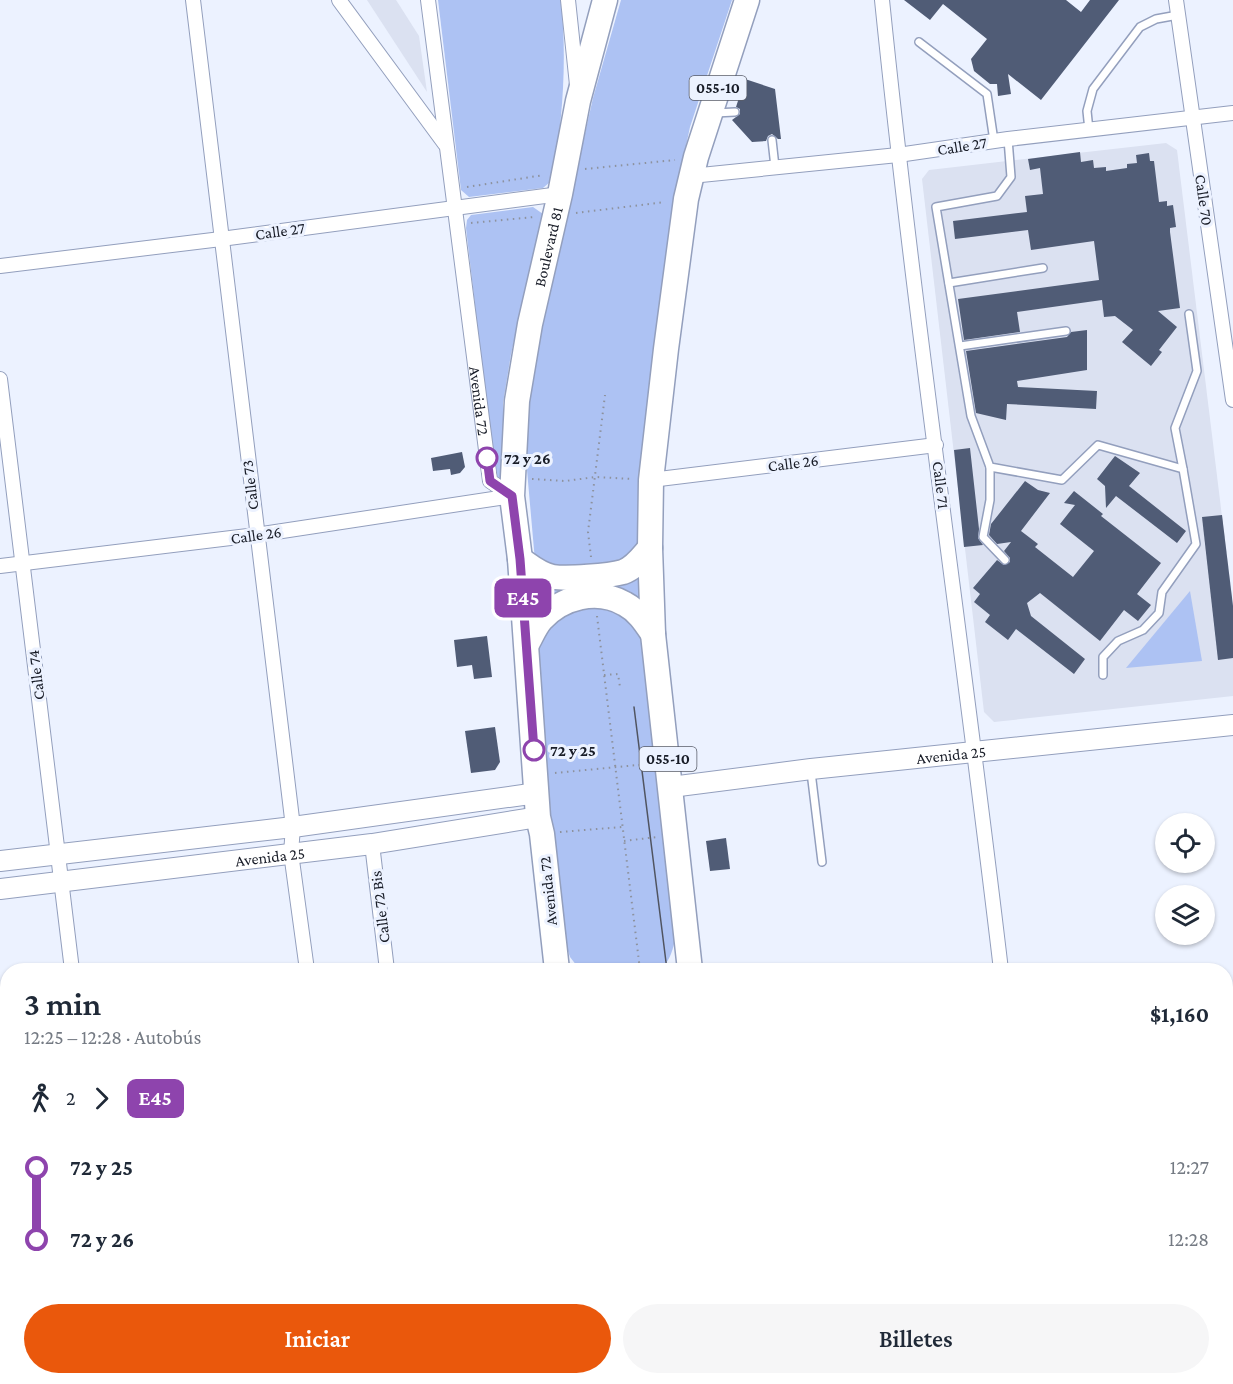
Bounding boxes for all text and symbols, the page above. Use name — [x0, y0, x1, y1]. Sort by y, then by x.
road number: 055-10 — [690, 76, 746, 100]
street label: Calle 27 — [936, 134, 989, 158]
street label: Calle 70 — [1192, 173, 1216, 227]
street label: Boulevard 81 — [530, 205, 565, 288]
street label: Calle 27 — [254, 219, 307, 243]
street label: Avenida 72 — [467, 365, 493, 437]
marker: 72 y 26 — [476, 447, 498, 469]
place label: 72 y 26 — [504, 450, 551, 467]
street label: Calle 26 — [767, 451, 819, 475]
street label: Calle 73 — [239, 459, 261, 511]
street label: Calle 71 — [930, 460, 952, 510]
street label: Calle 26 — [230, 523, 282, 547]
line badge: E45 — [488, 578, 558, 618]
text: E45 — [506, 586, 540, 610]
street label: Calle 74 — [25, 649, 47, 701]
marker: 72 y 25 — [523, 739, 545, 761]
place label: 72 y 25 — [550, 742, 596, 759]
street label: Avenida 25 — [915, 742, 987, 766]
road number: 055-10 — [640, 747, 696, 771]
map controls — [1155, 813, 1215, 945]
button: locate — [1155, 813, 1215, 873]
street label: Avenida 25 — [234, 844, 306, 869]
street label: Avenida 72 — [536, 855, 560, 927]
street label: Calle 72 Bis — [367, 870, 393, 944]
button: layers — [1155, 885, 1215, 945]
text: 3 min — [24, 985, 101, 1022]
text: $1,160 — [1150, 1002, 1209, 1027]
text: 12:25 – 12:28 · Autobús — [24, 1026, 201, 1048]
icon: walk — [24, 1082, 57, 1115]
icon: forward — [85, 1082, 118, 1115]
text: E45 — [139, 1086, 172, 1110]
text: 2 — [66, 1087, 76, 1109]
text: 72 y 25 — [70, 1155, 133, 1180]
text: 12:27 — [1170, 1156, 1209, 1178]
text: 72 y 26 — [70, 1227, 134, 1252]
text: 12:28 — [1168, 1228, 1209, 1250]
button: Iniciar — [24, 1304, 611, 1373]
button: Billetes — [623, 1304, 1209, 1373]

